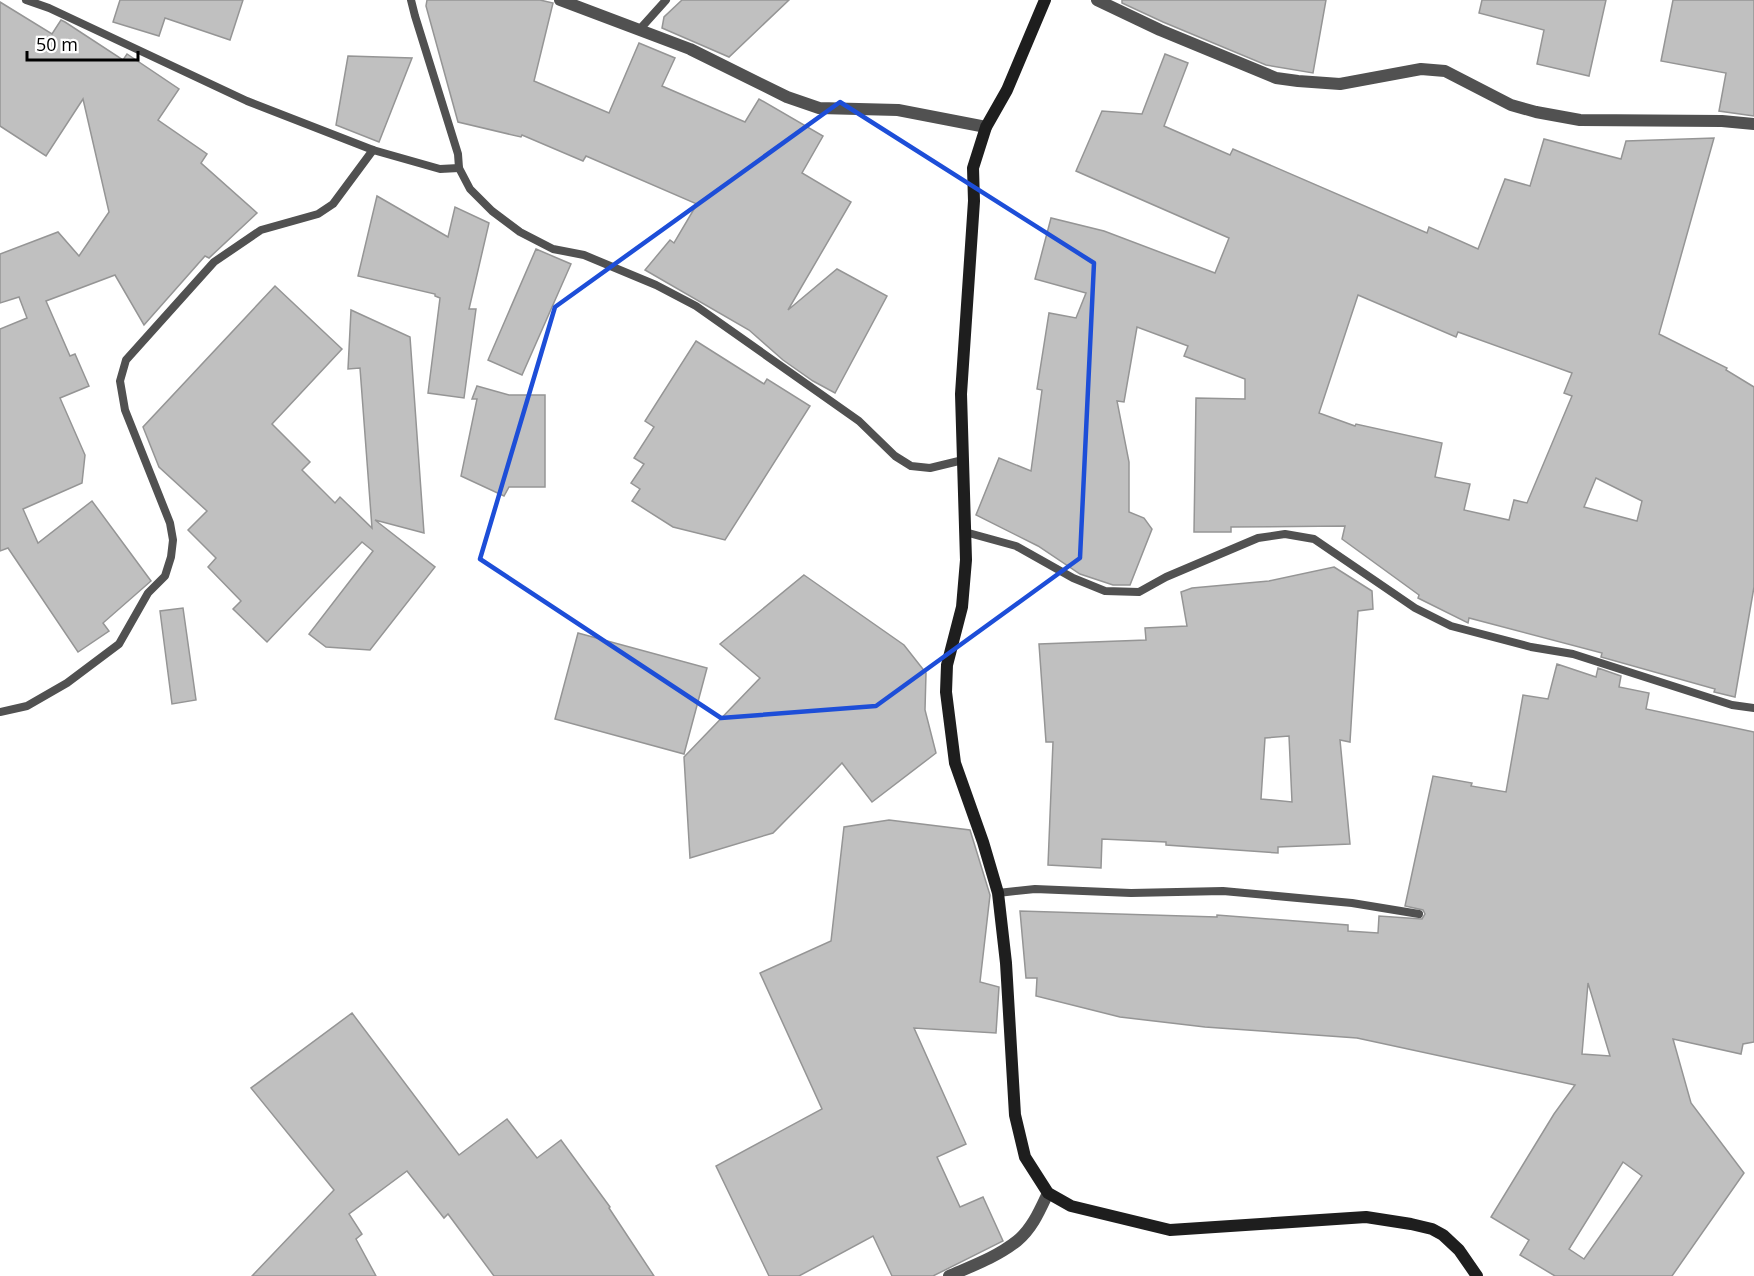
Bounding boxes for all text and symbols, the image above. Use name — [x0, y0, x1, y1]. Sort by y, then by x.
scale bar — [27, 24, 138, 62]
text: 50 m — [36, 32, 78, 56]

